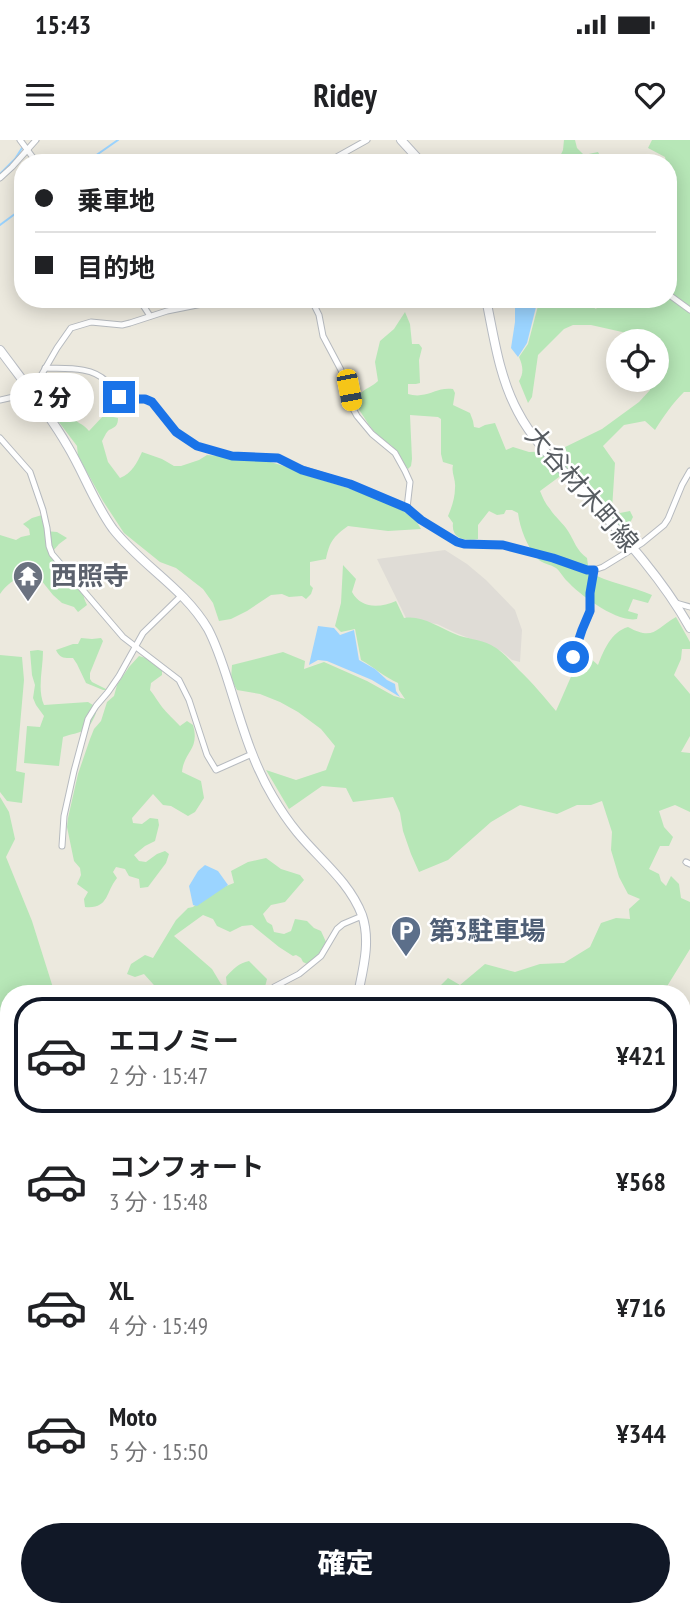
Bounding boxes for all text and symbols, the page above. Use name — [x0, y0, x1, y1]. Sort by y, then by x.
text: 15:43 — [35, 8, 91, 41]
text: Ridey — [313, 74, 377, 116]
icon: menu — [21, 76, 59, 114]
icon: heart — [631, 76, 669, 114]
text: 乗車地 — [77, 184, 155, 217]
text: 目的地 — [77, 251, 155, 284]
map controls — [606, 329, 669, 392]
button: locate — [606, 329, 669, 392]
car — [335, 367, 364, 413]
callout: 2 分 — [10, 372, 94, 422]
route end — [103, 381, 135, 413]
text: 2 分 — [33, 383, 71, 412]
street label: 大谷材木町線 — [519, 419, 646, 558]
temple icon: 西照寺 — [11, 559, 45, 603]
place label: 西照寺 — [51, 559, 129, 592]
route start — [557, 641, 589, 673]
parking icon: 第3駐車場 — [389, 914, 423, 958]
place label: 第3駐車場 — [429, 914, 545, 947]
icon: car — [25, 1024, 88, 1087]
text: エコノミー — [109, 1024, 239, 1057]
text: ¥421 — [616, 1039, 666, 1072]
text: 2 分 · 15:47 — [109, 1061, 208, 1090]
icon: car — [25, 1150, 88, 1213]
text: コンフォート — [109, 1150, 264, 1183]
text: ¥568 — [616, 1165, 666, 1198]
text: 3 分 · 15:48 — [109, 1187, 208, 1216]
text: XL — [109, 1274, 134, 1307]
icon: car — [25, 1276, 88, 1339]
text: ¥716 — [616, 1291, 666, 1324]
text: 4 分 · 15:49 — [109, 1311, 208, 1340]
text: Moto — [109, 1400, 157, 1433]
icon: car — [25, 1402, 88, 1465]
text: ¥344 — [616, 1417, 666, 1450]
text: 5 分 · 15:50 — [109, 1437, 208, 1466]
button: 確定 — [21, 1523, 670, 1603]

